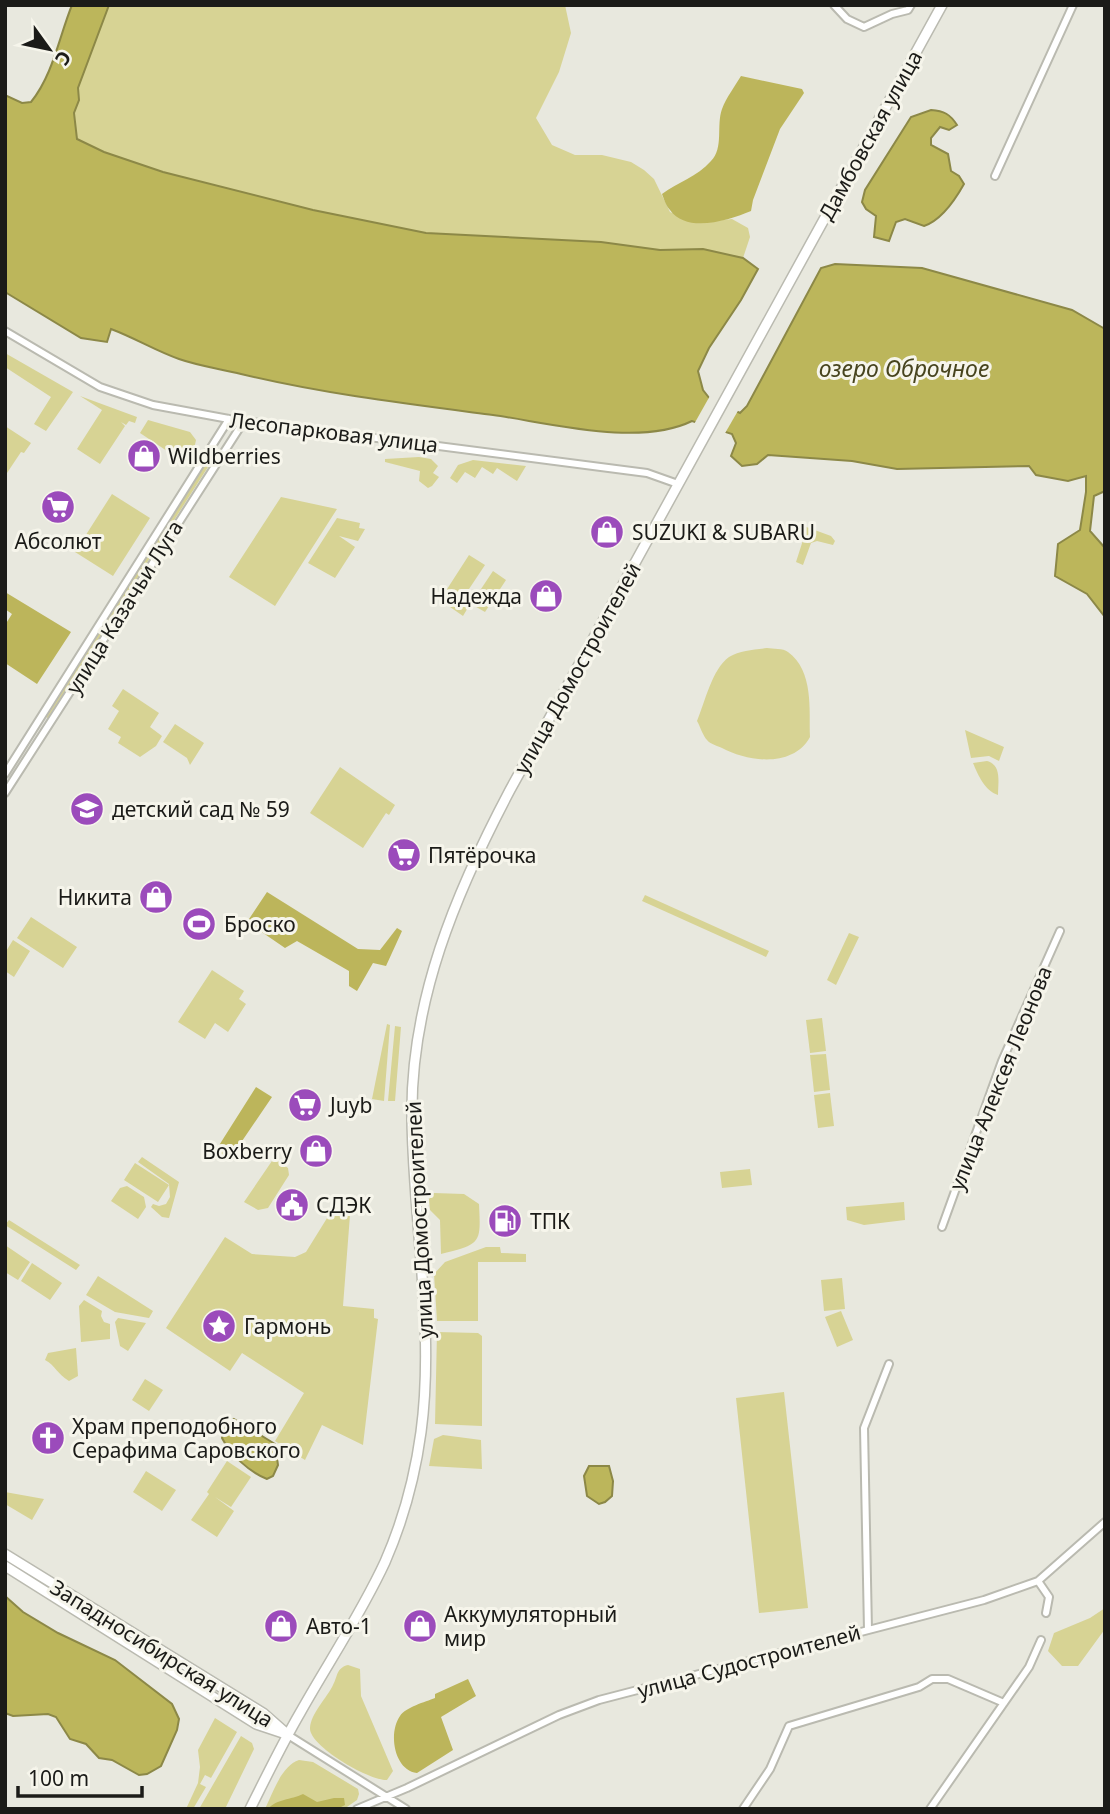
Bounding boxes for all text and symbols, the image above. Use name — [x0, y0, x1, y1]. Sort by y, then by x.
north arrow — [14, 14, 84, 84]
street label: Дамбовская улица — [812, 45, 928, 225]
text: С — [49, 46, 78, 70]
water label: озеро Оброчное — [819, 352, 989, 384]
street label: Лесопарковая улица — [228, 405, 440, 459]
shop icon: Wildberries — [125, 437, 163, 475]
place label: Wildberries — [168, 442, 281, 470]
supermarket icon: Абсолют — [39, 488, 77, 526]
shop icon: SUZUKI & SUBARU — [588, 513, 626, 551]
street label: улица Казачьи Луга — [59, 515, 189, 699]
place label: SUZUKI & SUBARU — [632, 518, 815, 546]
place label: Абсолют — [14, 527, 102, 555]
street label: улица Домостроителей — [507, 557, 647, 779]
shop icon: Надежда — [527, 577, 565, 615]
place label: Надежда — [430, 582, 522, 610]
school or university icon: детский сад № 59 — [68, 790, 106, 828]
place label: детский сад № 59 — [112, 795, 290, 823]
supermarket icon: Пятёрочка — [385, 836, 423, 874]
place label: Пятёрочка — [428, 841, 536, 869]
shop icon: Никита — [137, 878, 175, 916]
place label: Никита — [58, 883, 132, 911]
sports icon: Броско — [180, 905, 218, 943]
place label: Броско — [224, 910, 296, 938]
street label: улица Алексея Леонова — [942, 962, 1058, 1194]
supermarket icon: Juyb — [286, 1086, 324, 1124]
place label: Juyb — [328, 1091, 372, 1119]
street label: улица Домостроителей — [399, 1101, 439, 1339]
shop icon: Boxberry — [297, 1132, 335, 1170]
place label: Boxberry — [202, 1137, 292, 1165]
public building icon: СДЭК — [273, 1186, 311, 1224]
place label: СДЭК — [316, 1191, 371, 1219]
fuel station icon: ТПК — [486, 1202, 524, 1240]
place label: ТПК — [530, 1207, 570, 1235]
place icon: Гармонь — [200, 1307, 238, 1345]
place label: Гармонь — [244, 1312, 331, 1340]
place label: Храм преподобного Серафима Саровского — [72, 1412, 300, 1464]
church icon: Храм преподобного Серафима Саровского — [29, 1419, 67, 1457]
street label: Западносибирская улица — [45, 1573, 279, 1733]
place label: Аккумуляторный мир — [444, 1600, 617, 1652]
shop icon: Авто-1 — [262, 1607, 300, 1645]
shop icon: Аккумуляторный мир — [401, 1607, 439, 1645]
place label: Авто-1 — [306, 1612, 372, 1640]
street label: улица Судостроителей — [634, 1618, 864, 1704]
scale bar — [18, 1755, 142, 1799]
text: 100 m — [28, 1764, 89, 1792]

